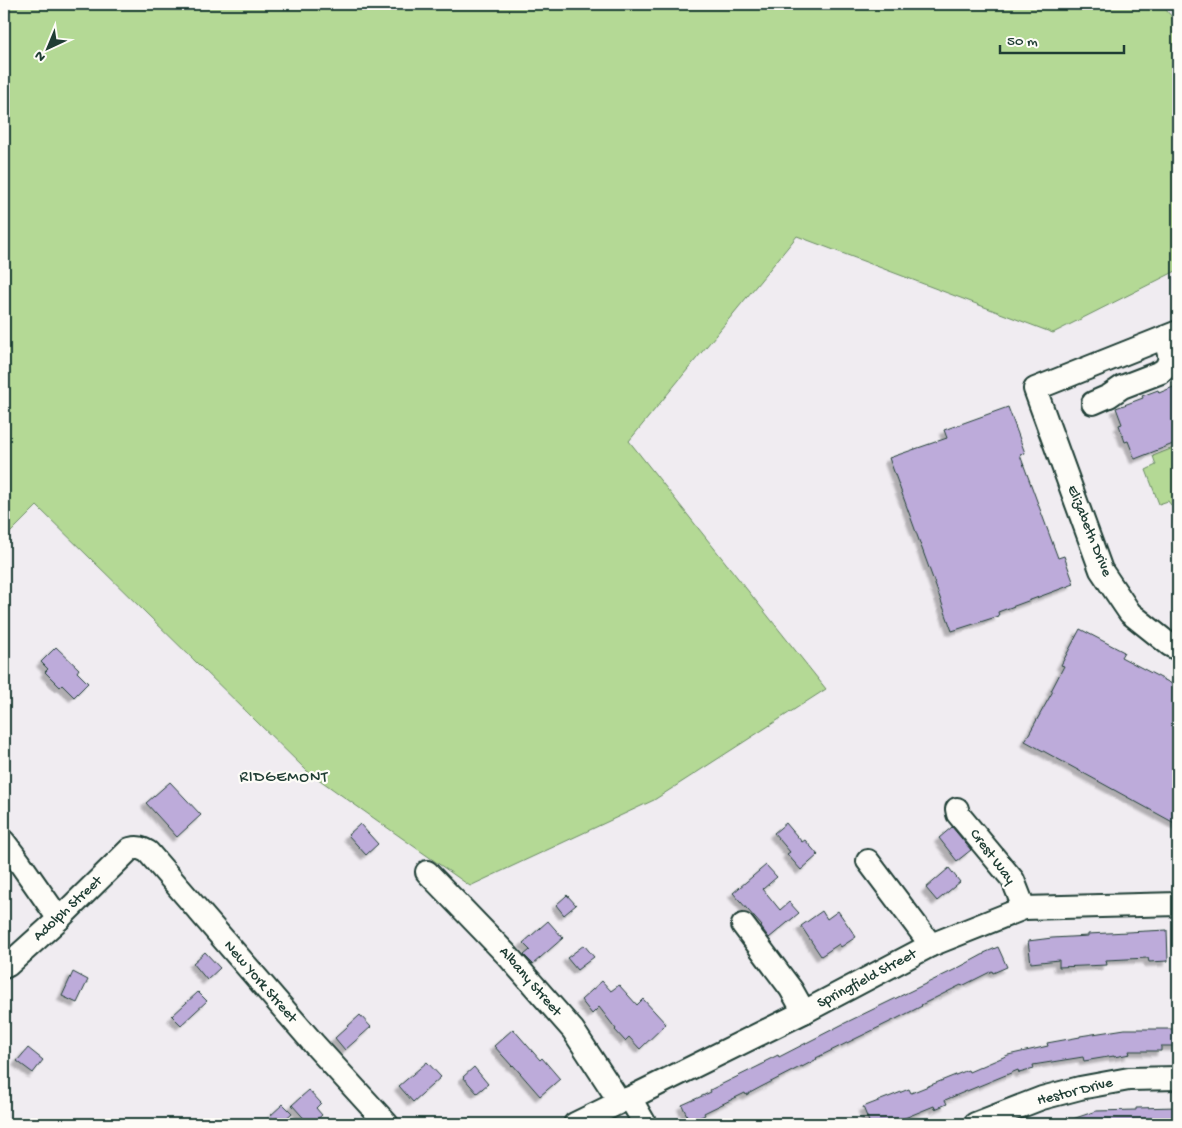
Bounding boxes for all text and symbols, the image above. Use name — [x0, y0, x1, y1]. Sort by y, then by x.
north arrow — [22, 22, 72, 72]
scale bar — [1000, 22, 1123, 54]
text: 50 m — [1007, 33, 1038, 51]
text: N — [32, 46, 50, 65]
street label: Elizabeth Drive — [1062, 483, 1116, 580]
district label: RIDGEMONT — [239, 769, 329, 788]
street label: Crest Way — [965, 826, 1019, 889]
street label: Adolph Street — [30, 871, 108, 945]
street label: New York Street — [219, 937, 302, 1028]
street label: Albany Street — [495, 943, 566, 1022]
street label: Springfield Street — [814, 944, 921, 1013]
street label: Hestor Drive — [1035, 1074, 1115, 1110]

